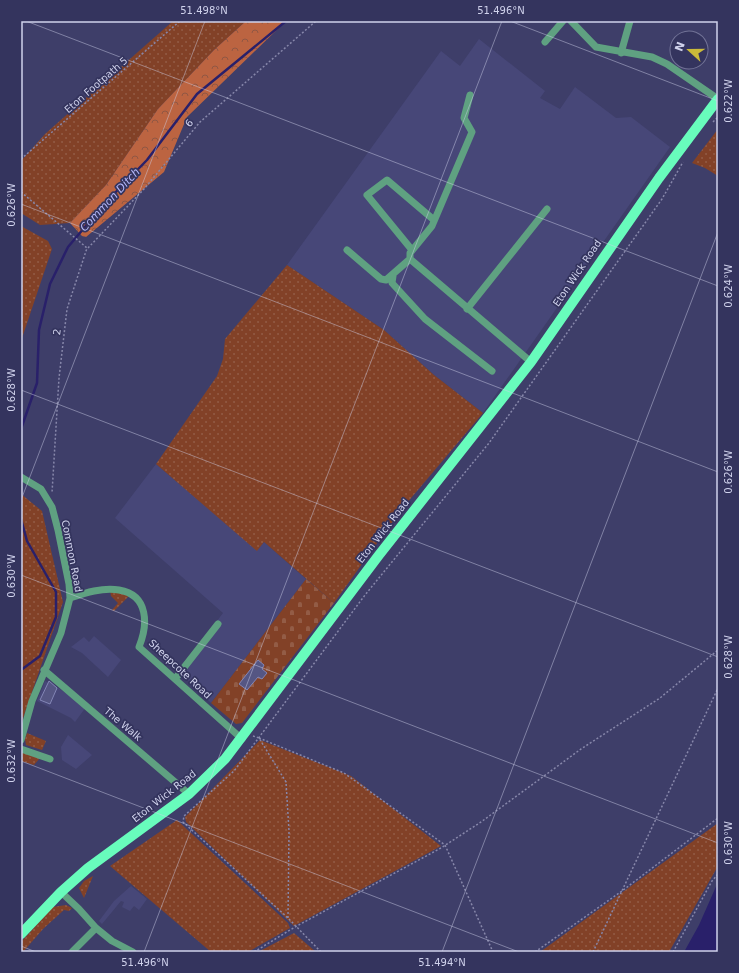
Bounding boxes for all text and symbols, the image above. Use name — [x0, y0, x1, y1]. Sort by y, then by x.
text: 51.498°N — [180, 5, 228, 16]
text: 51.496°N — [477, 5, 525, 16]
north arrow — [669, 30, 709, 70]
text: N — [672, 40, 688, 53]
street label: Eton Footpath 5 — [62, 55, 130, 115]
text: 0.622°W — [723, 79, 734, 123]
street label: 6 — [183, 117, 195, 129]
water label: Common Ditch — [77, 166, 143, 234]
text: 0.626°W — [6, 183, 17, 227]
street label: Eton Wick Road — [551, 238, 603, 308]
text: 0.624°W — [723, 264, 734, 308]
street label: 2 — [51, 328, 63, 336]
text: 0.628°W — [6, 368, 17, 412]
text: 0.626°W — [723, 450, 734, 494]
street label: Eton Wick Road — [355, 497, 411, 565]
street label: Common Road — [60, 519, 84, 593]
text: 0.630°W — [6, 554, 17, 598]
text: 0.628°W — [723, 635, 734, 679]
street label: Sheepcote Road — [147, 637, 213, 701]
street label: The Walk — [101, 704, 144, 743]
text: 0.632°W — [6, 739, 17, 783]
street label: Eton Wick Road — [130, 768, 198, 824]
text: 0.630°W — [723, 821, 734, 865]
text: 51.496°N — [121, 957, 169, 968]
text: 51.494°N — [418, 957, 466, 968]

